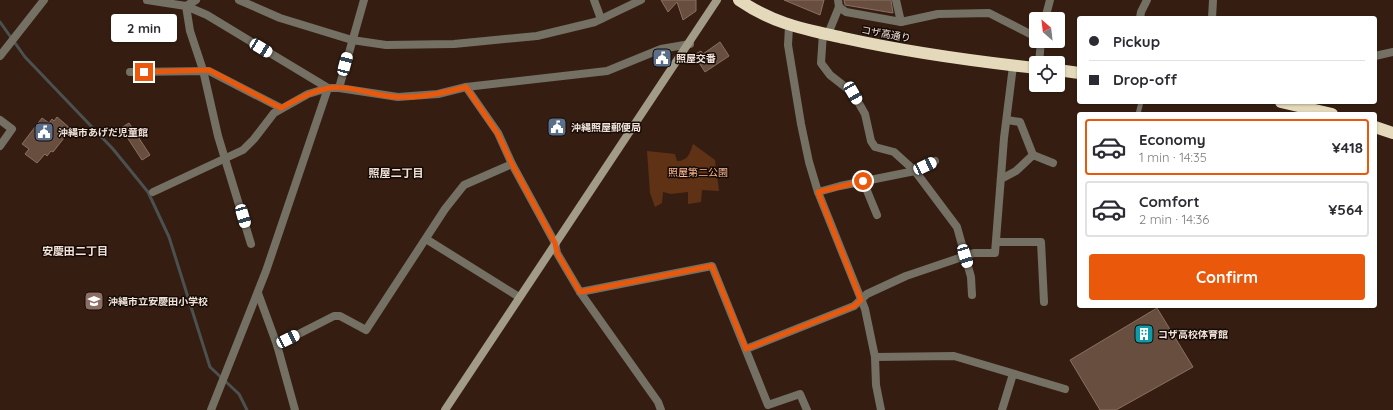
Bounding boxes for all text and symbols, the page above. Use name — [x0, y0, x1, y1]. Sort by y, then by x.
north arrow — [1029, 12, 1065, 48]
map controls — [1029, 12, 1065, 92]
callout: 2 min — [111, 14, 177, 42]
text: 2 min — [127, 20, 161, 36]
street label: コザ高通り — [860, 23, 912, 45]
text: Pickup — [1113, 32, 1160, 51]
car — [248, 37, 274, 59]
public building icon: 照屋交番 — [651, 47, 673, 69]
car — [336, 51, 354, 77]
place label: 照屋交番 — [676, 52, 716, 65]
button: locate — [1029, 56, 1065, 92]
route end — [135, 63, 153, 81]
text: Drop-off — [1113, 70, 1177, 89]
car — [842, 80, 864, 106]
public building icon: 沖縄照屋郵便局 — [546, 116, 568, 138]
public building icon: 沖縄市あげだ児童館 — [33, 121, 55, 143]
place label: 沖縄照屋郵便局 — [571, 121, 641, 134]
place label: 沖縄市あげだ児童館 — [58, 126, 148, 139]
icon: car — [1091, 129, 1127, 165]
text: Economy — [1139, 130, 1206, 149]
text: ¥418 — [1332, 138, 1363, 157]
text: 1 min · 14:35 — [1139, 149, 1207, 165]
car — [912, 155, 938, 177]
district label: 照屋二丁目 — [369, 166, 424, 180]
park label: 照屋第二公園 — [668, 166, 728, 179]
route start — [854, 172, 872, 190]
icon: car — [1091, 191, 1127, 227]
text: Comfort — [1139, 192, 1200, 211]
text: ¥564 — [1328, 200, 1363, 219]
car — [234, 203, 252, 229]
text: 2 min · 14:36 — [1139, 211, 1209, 227]
car — [956, 243, 974, 269]
district label: 安慶田二丁目 — [42, 244, 108, 258]
button: Confirm — [1089, 254, 1365, 300]
school or university icon: 沖縄市立安慶田小学校 — [83, 290, 105, 312]
place label: 沖縄市立安慶田小学校 — [108, 295, 208, 308]
building icon: コザ高校体育館 — [1133, 323, 1155, 345]
car — [275, 328, 301, 350]
place label: コザ高校体育館 — [1158, 328, 1228, 341]

